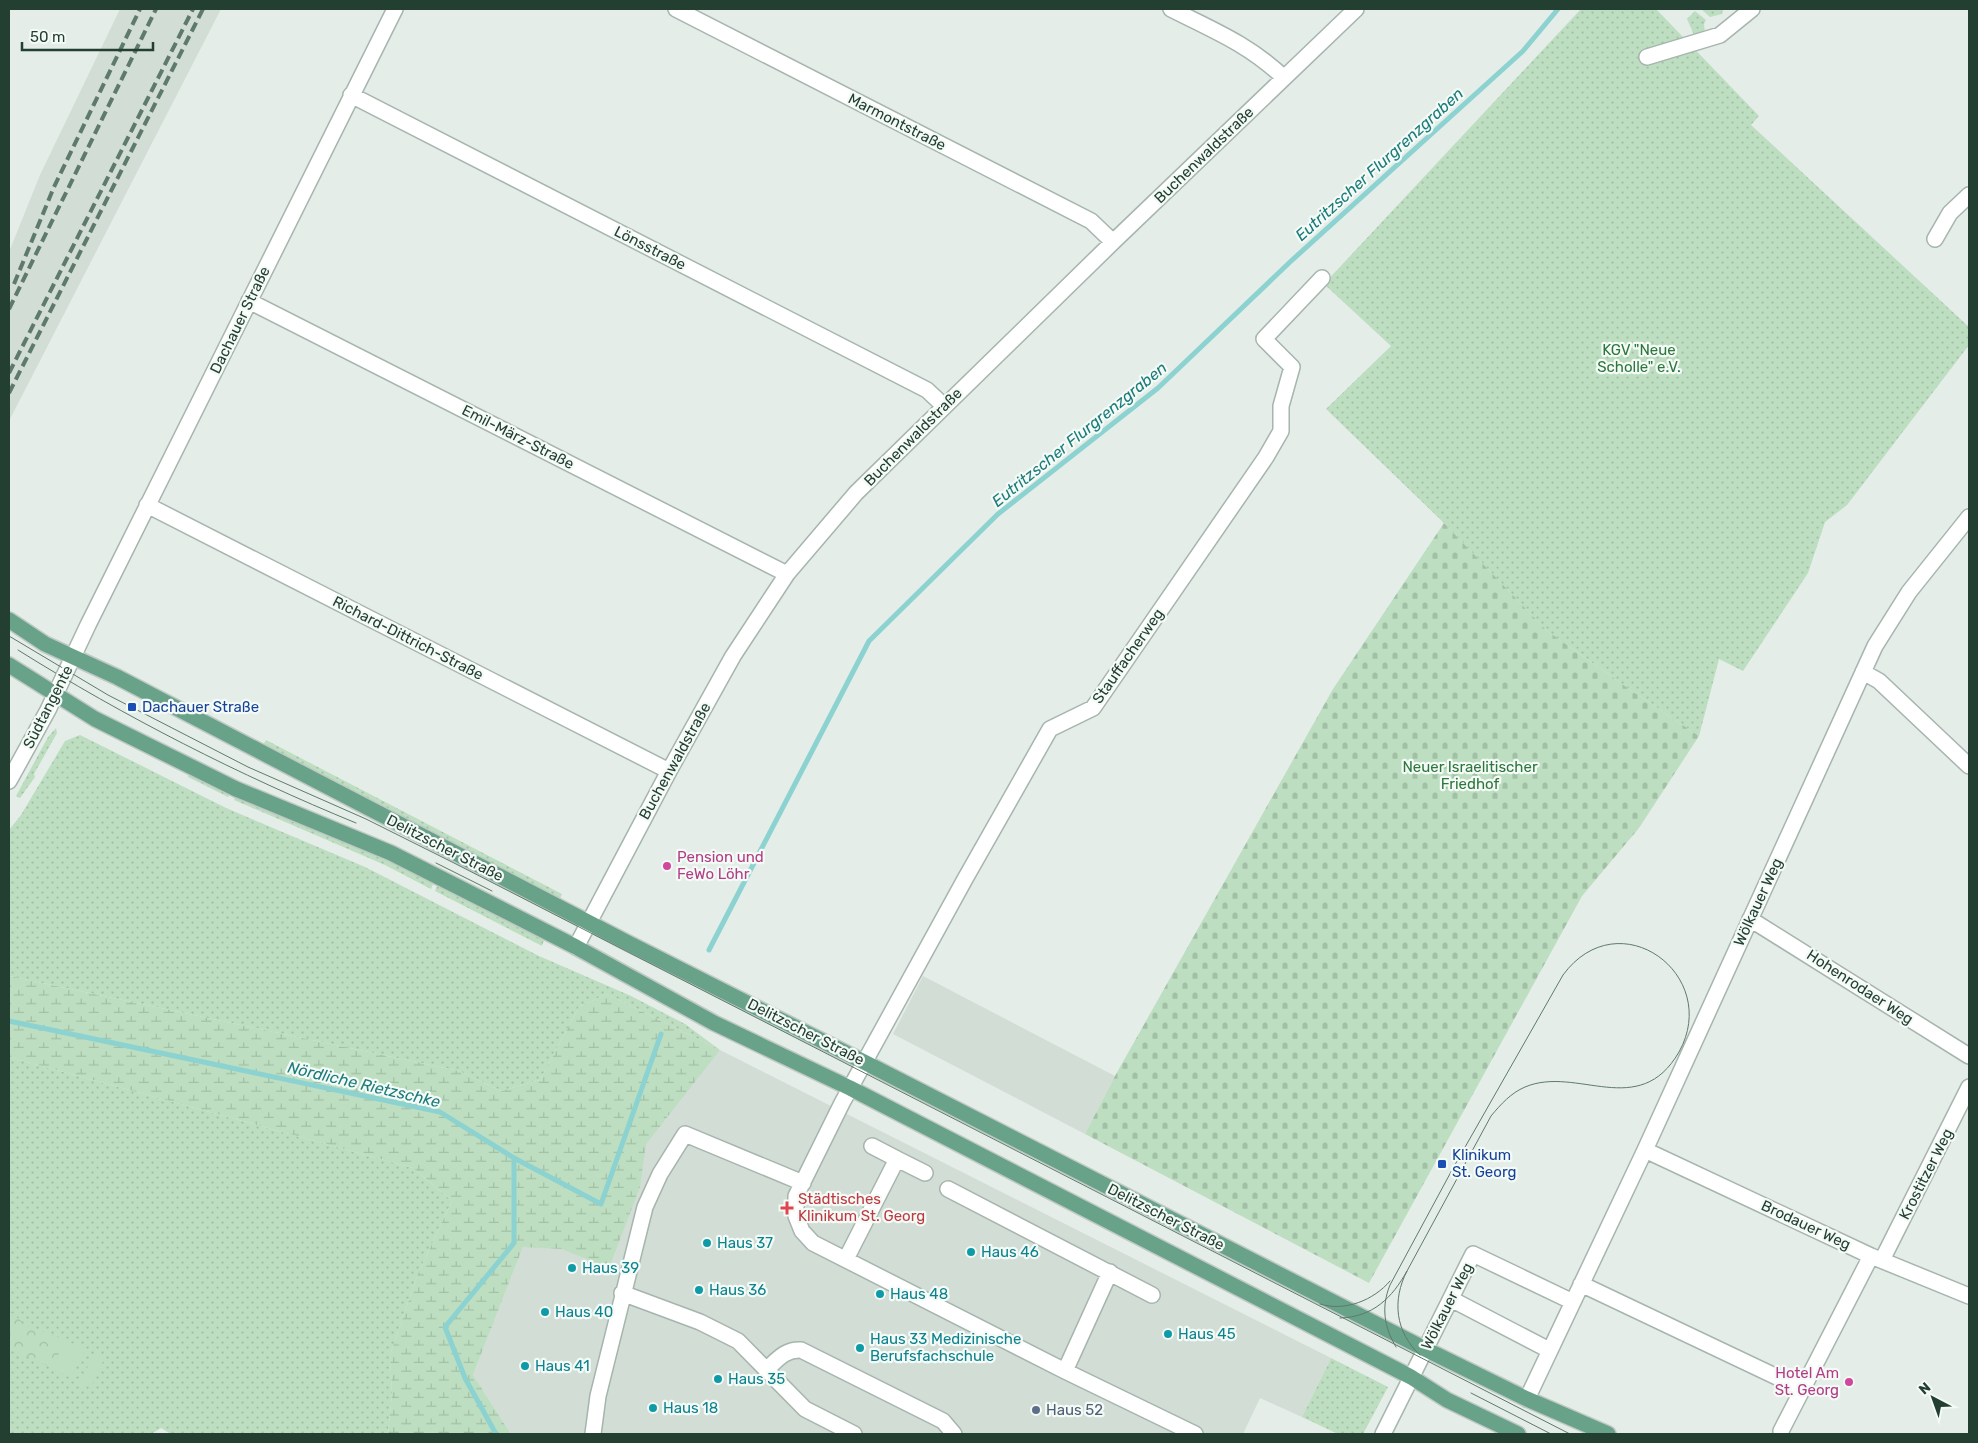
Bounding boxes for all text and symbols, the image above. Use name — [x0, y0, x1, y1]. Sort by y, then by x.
scale bar — [22, 20, 154, 52]
text: 50 m — [30, 28, 65, 46]
water label: Eutritzscher Flurgrenzgraben — [1292, 84, 1467, 245]
street label: Marmontstraße — [845, 90, 949, 154]
street label: Buchenwaldstraße — [1151, 103, 1257, 207]
street label: Lönsstraße — [611, 222, 689, 274]
street label: Dachauer Straße — [206, 263, 274, 377]
park label: KGV "Neue Scholle" e.V. — [1597, 341, 1681, 376]
water label: Eutritzscher Flurgrenzgraben — [988, 358, 1170, 511]
street label: Buchenwaldstraße — [860, 384, 966, 490]
street label: Emil-März-Straße — [459, 401, 577, 473]
street label: Richard-Dittrich-Straße — [330, 592, 486, 684]
street label: Stauffacherweg — [1089, 605, 1167, 707]
street label: Südtangente — [19, 662, 77, 752]
place label: Dachauer Straße — [142, 698, 259, 716]
street label: Buchenwaldstraße — [635, 699, 715, 823]
marker: Dachauer Straße — [126, 701, 138, 713]
park label: Neuer Israelitischer Friedhof — [1402, 758, 1538, 793]
street label: Delitzscher Straße — [384, 811, 506, 885]
place label: Pension und FeWo Löhr — [677, 848, 764, 883]
street label: Wölkauer Weg — [1730, 855, 1786, 949]
marker: Pension und FeWo Löhr — [661, 860, 673, 872]
street label: Hohenrodaer Weg — [1803, 946, 1917, 1028]
street label: Delitzscher Straße — [745, 995, 867, 1069]
water label: Nördliche Rietzschke — [286, 1058, 442, 1111]
street label: Krostitzer Weg — [1895, 1125, 1957, 1223]
place label: Klinikum St. Georg — [1452, 1146, 1516, 1181]
marker: Klinikum St. Georg — [1436, 1158, 1448, 1170]
street label: Delitzscher Straße — [1105, 1180, 1227, 1254]
place label: Städtisches Klinikum St. Georg — [798, 1190, 925, 1225]
street label: Brodauer Weg — [1758, 1196, 1854, 1254]
marker: Städtisches Klinikum St. Georg — [780, 1201, 794, 1215]
place label: Haus 37 — [717, 1234, 773, 1252]
marker: Haus 37 — [701, 1237, 713, 1249]
place label: Haus 46 — [981, 1243, 1039, 1261]
marker: Haus 46 — [965, 1246, 977, 1258]
place label: Haus 39 — [582, 1259, 639, 1277]
street label: Wölkauer Weg — [1417, 1260, 1477, 1352]
marker: Haus 39 — [566, 1262, 578, 1274]
place label: Haus 36 — [709, 1281, 766, 1299]
marker: Haus 36 — [693, 1284, 705, 1296]
place label: Haus 48 — [890, 1285, 948, 1303]
marker: Haus 48 — [874, 1288, 886, 1300]
place label: Haus 40 — [555, 1303, 613, 1321]
marker: Haus 40 — [539, 1306, 551, 1318]
place label: Haus 45 — [1178, 1325, 1236, 1343]
marker: Haus 45 — [1162, 1328, 1174, 1340]
place label: Haus 33 Medizinische Berufsfachschule — [870, 1330, 1021, 1365]
marker: Haus 33 Medizinische Berufsfachschule — [854, 1342, 866, 1354]
place label: Haus 41 — [535, 1357, 590, 1375]
marker: Haus 41 — [519, 1360, 531, 1372]
place label: Hotel Am St. Georg — [1775, 1364, 1839, 1399]
place label: Haus 35 — [728, 1370, 785, 1388]
marker: Haus 35 — [712, 1373, 724, 1385]
north arrow — [1908, 1373, 1958, 1423]
marker: Hotel Am St. Georg — [1843, 1376, 1855, 1388]
text: N — [1915, 1379, 1934, 1398]
place label: Haus 18 — [663, 1399, 718, 1417]
place label: Haus 52 — [1046, 1401, 1103, 1419]
marker: Haus 18 — [647, 1402, 659, 1414]
marker: Haus 52 — [1030, 1404, 1042, 1416]

